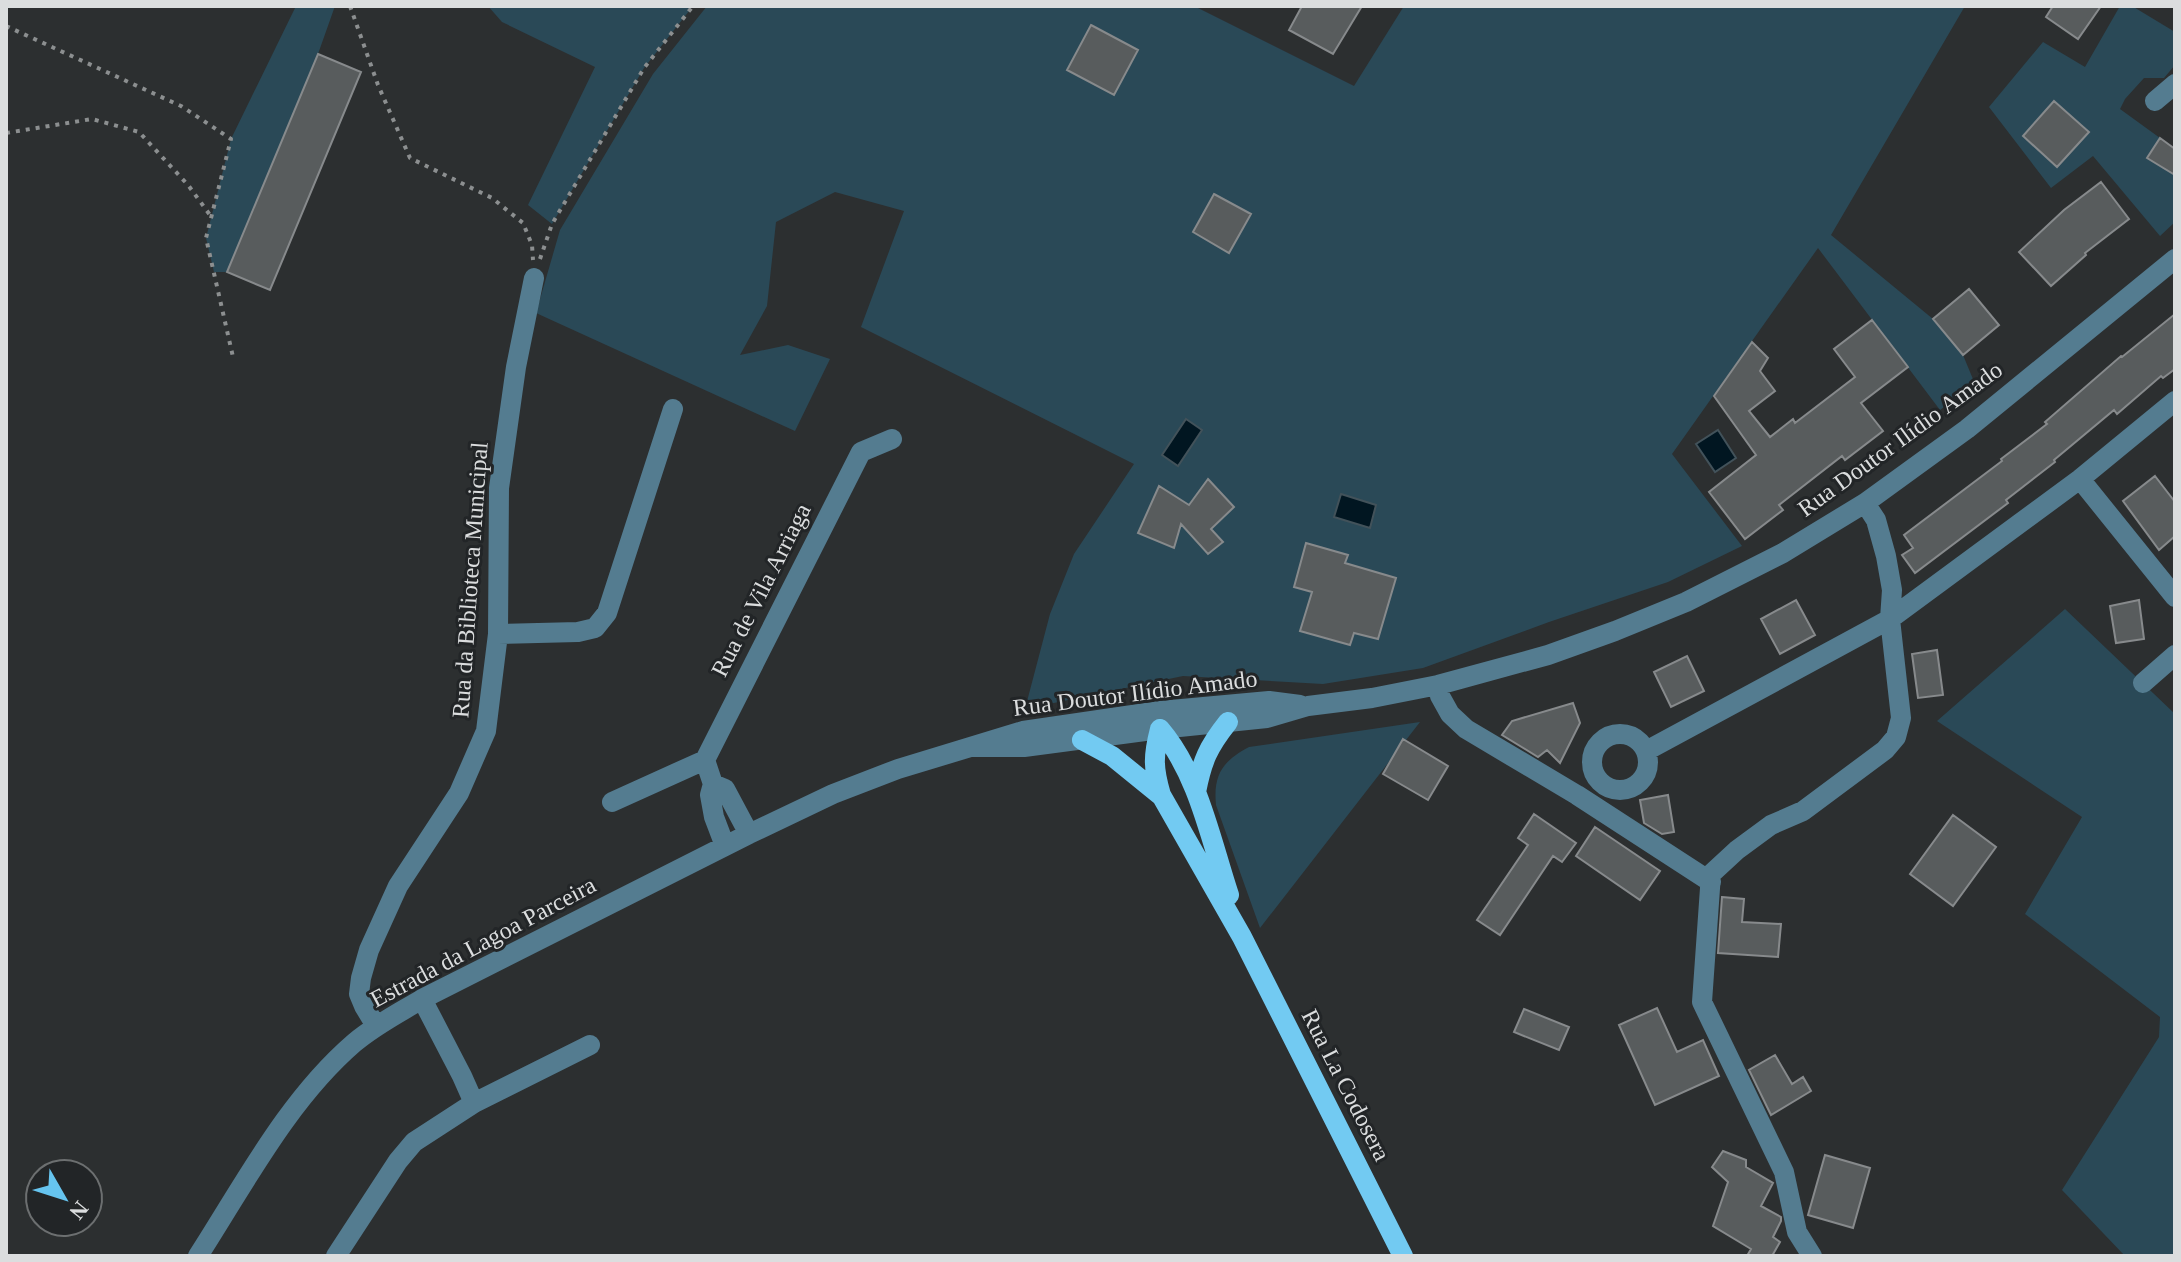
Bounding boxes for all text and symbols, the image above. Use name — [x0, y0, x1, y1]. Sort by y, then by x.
street label: Rua Doutor Ilídio Amado — [1793, 356, 2007, 522]
street label: Rua da Biblioteca Municipal — [447, 441, 493, 719]
street label: Rua de Vila Arriaga — [706, 499, 816, 681]
street label: Rua Doutor Ilídio Amado — [1011, 665, 1259, 721]
street label: Estrada da Lagoa Parceira — [366, 871, 600, 1012]
street label: Rua La Codosera — [1297, 1005, 1396, 1165]
north arrow — [24, 1158, 104, 1238]
text: N — [64, 1196, 94, 1224]

